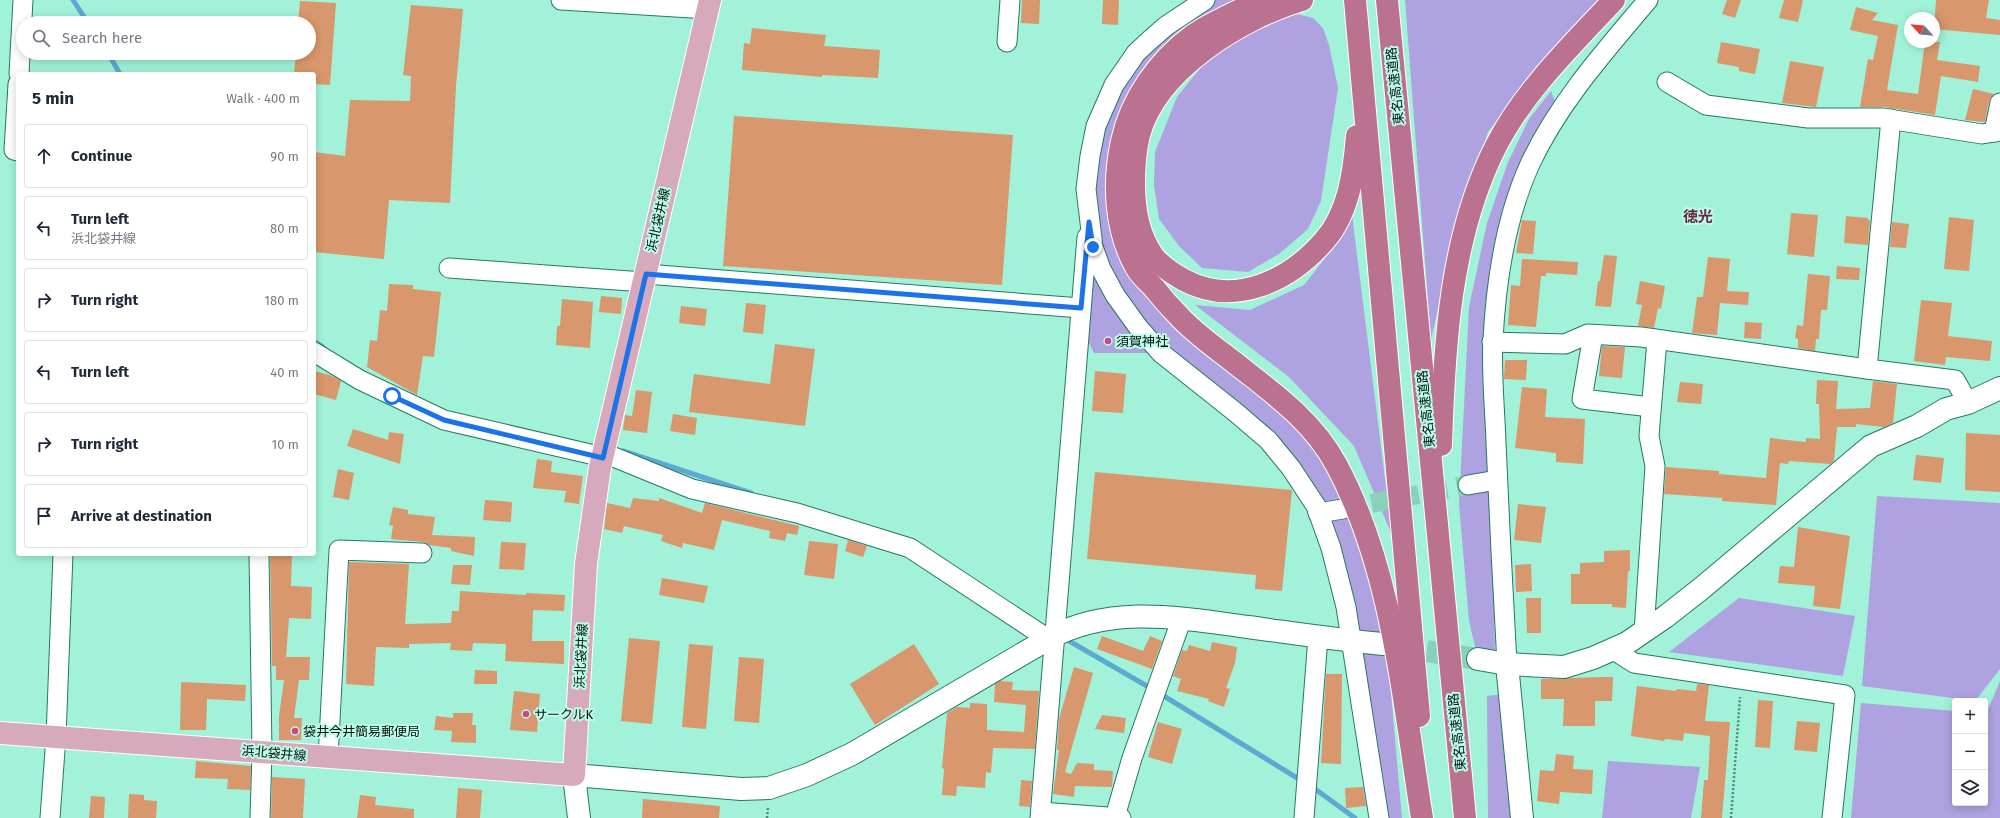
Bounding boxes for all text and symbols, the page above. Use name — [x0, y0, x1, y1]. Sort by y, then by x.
north arrow — [1904, 12, 1940, 48]
search box — [16, 16, 316, 60]
icon: search — [30, 27, 52, 49]
text: Search here — [62, 29, 142, 47]
street label: 東名高速道路 — [1383, 46, 1407, 126]
text: 5 min — [32, 88, 74, 109]
text: Walk · 400 m — [226, 91, 300, 106]
icon: ahead — [33, 145, 55, 167]
text: Continue — [71, 147, 132, 165]
text: 90 m — [270, 149, 299, 164]
street label: 浜北袋井線 — [643, 187, 673, 253]
district label: 徳光 — [1683, 208, 1713, 226]
text: Turn left — [71, 210, 129, 228]
icon: left — [33, 217, 55, 239]
text: 80 m — [270, 221, 299, 236]
text: 浜北袋井線 — [71, 231, 136, 246]
route end — [1084, 238, 1102, 256]
icon: right — [33, 289, 55, 311]
text: Turn right — [71, 291, 138, 309]
text: 180 m — [264, 293, 299, 308]
place label: 須賀神社 — [1116, 334, 1168, 349]
marker: 須賀神社 — [1103, 336, 1113, 346]
icon: left — [33, 361, 55, 383]
text: Turn left — [71, 363, 129, 381]
text: 40 m — [270, 365, 299, 380]
street label: 東名高速道路 — [1414, 369, 1438, 449]
route start — [383, 387, 401, 405]
icon: right — [33, 433, 55, 455]
text: Turn right — [71, 435, 138, 453]
text: 10 m — [272, 437, 299, 452]
icon: arrive — [33, 505, 55, 527]
text: Arrive at destination — [71, 507, 212, 525]
street label: 浜北袋井線 — [572, 623, 590, 689]
street label: 東名高速道路 — [1445, 692, 1469, 772]
map controls — [1952, 698, 1988, 806]
button: + — [1952, 698, 1988, 734]
place label: サークルK — [534, 707, 594, 722]
marker: サークルK — [521, 709, 531, 719]
place label: 袋井今井簡易郵便局 — [303, 724, 420, 739]
marker: 袋井今井簡易郵便局 — [290, 726, 300, 736]
button: − — [1952, 734, 1988, 770]
street label: 浜北袋井線 — [241, 743, 307, 763]
button: layers — [1952, 770, 1988, 806]

